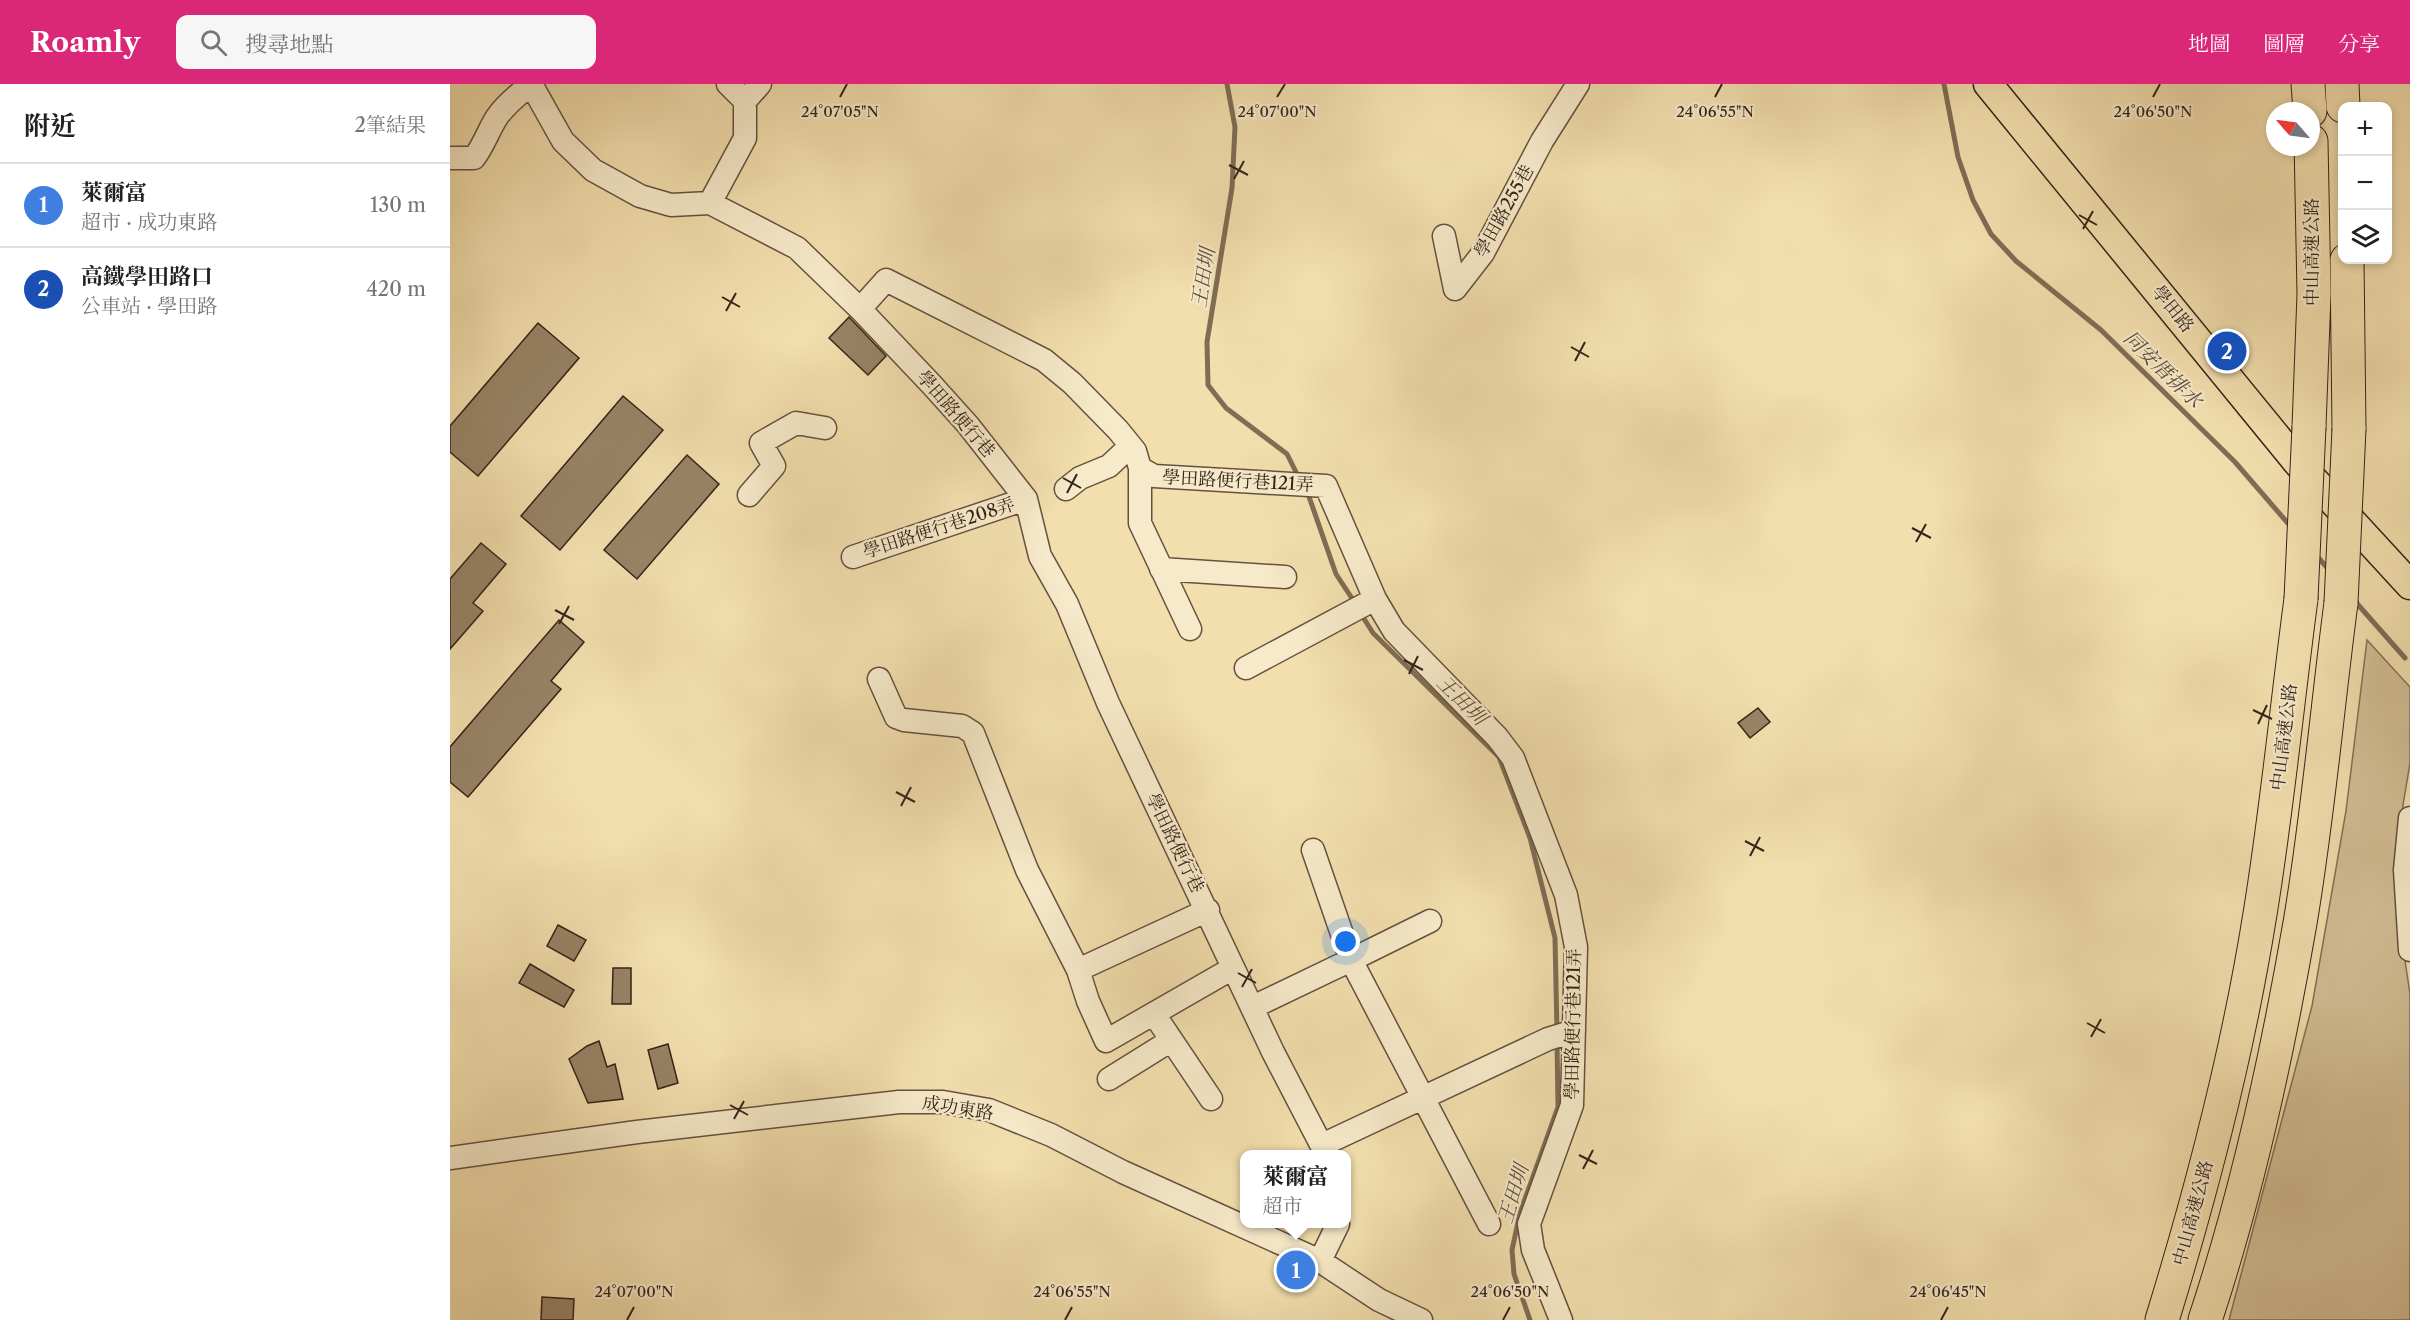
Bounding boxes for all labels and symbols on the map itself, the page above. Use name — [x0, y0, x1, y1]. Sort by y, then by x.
text: 24°07'05"N — [801, 102, 879, 121]
text: 24°07'00"N — [1237, 102, 1317, 121]
text: 24°06'55"N — [1676, 102, 1754, 121]
text: 24°06'50"N — [2114, 102, 2192, 121]
north arrow — [2266, 102, 2320, 156]
street label: 學田路255巷 — [1470, 161, 1538, 261]
street label: 中山高速公路 — [2301, 198, 2323, 306]
water label: 王田圳 — [1186, 244, 1220, 310]
street label: 學田路 — [2147, 281, 2199, 337]
water label: 同安厝排水 — [2119, 326, 2209, 414]
pin: 2 — [2208, 328, 2246, 374]
street label: 學田路便行巷 — [912, 366, 1000, 462]
street label: 學田路便行巷121弄 — [1162, 466, 1314, 496]
street label: 學田路便行巷208弄 — [860, 493, 1018, 563]
water label: 王田圳 — [1432, 670, 1494, 732]
street label: 中山高速公路 — [2267, 682, 2301, 792]
street label: 學田路便行巷 — [1141, 790, 1209, 896]
your location — [1331, 927, 1360, 956]
street label: 學田路便行巷121弄 — [1561, 948, 1585, 1100]
street label: 成功東路 — [921, 1092, 995, 1124]
street label: 中山高速公路 — [2168, 1158, 2218, 1268]
water label: 王田圳 — [1493, 1159, 1534, 1226]
pin: 1 — [1276, 1248, 1316, 1292]
text: 24°07'00"N — [594, 1282, 674, 1301]
text: 24°06'55"N — [1033, 1282, 1111, 1301]
text: 24°06'50"N — [1471, 1282, 1549, 1301]
text: 24°06'45"N — [1909, 1282, 1987, 1301]

